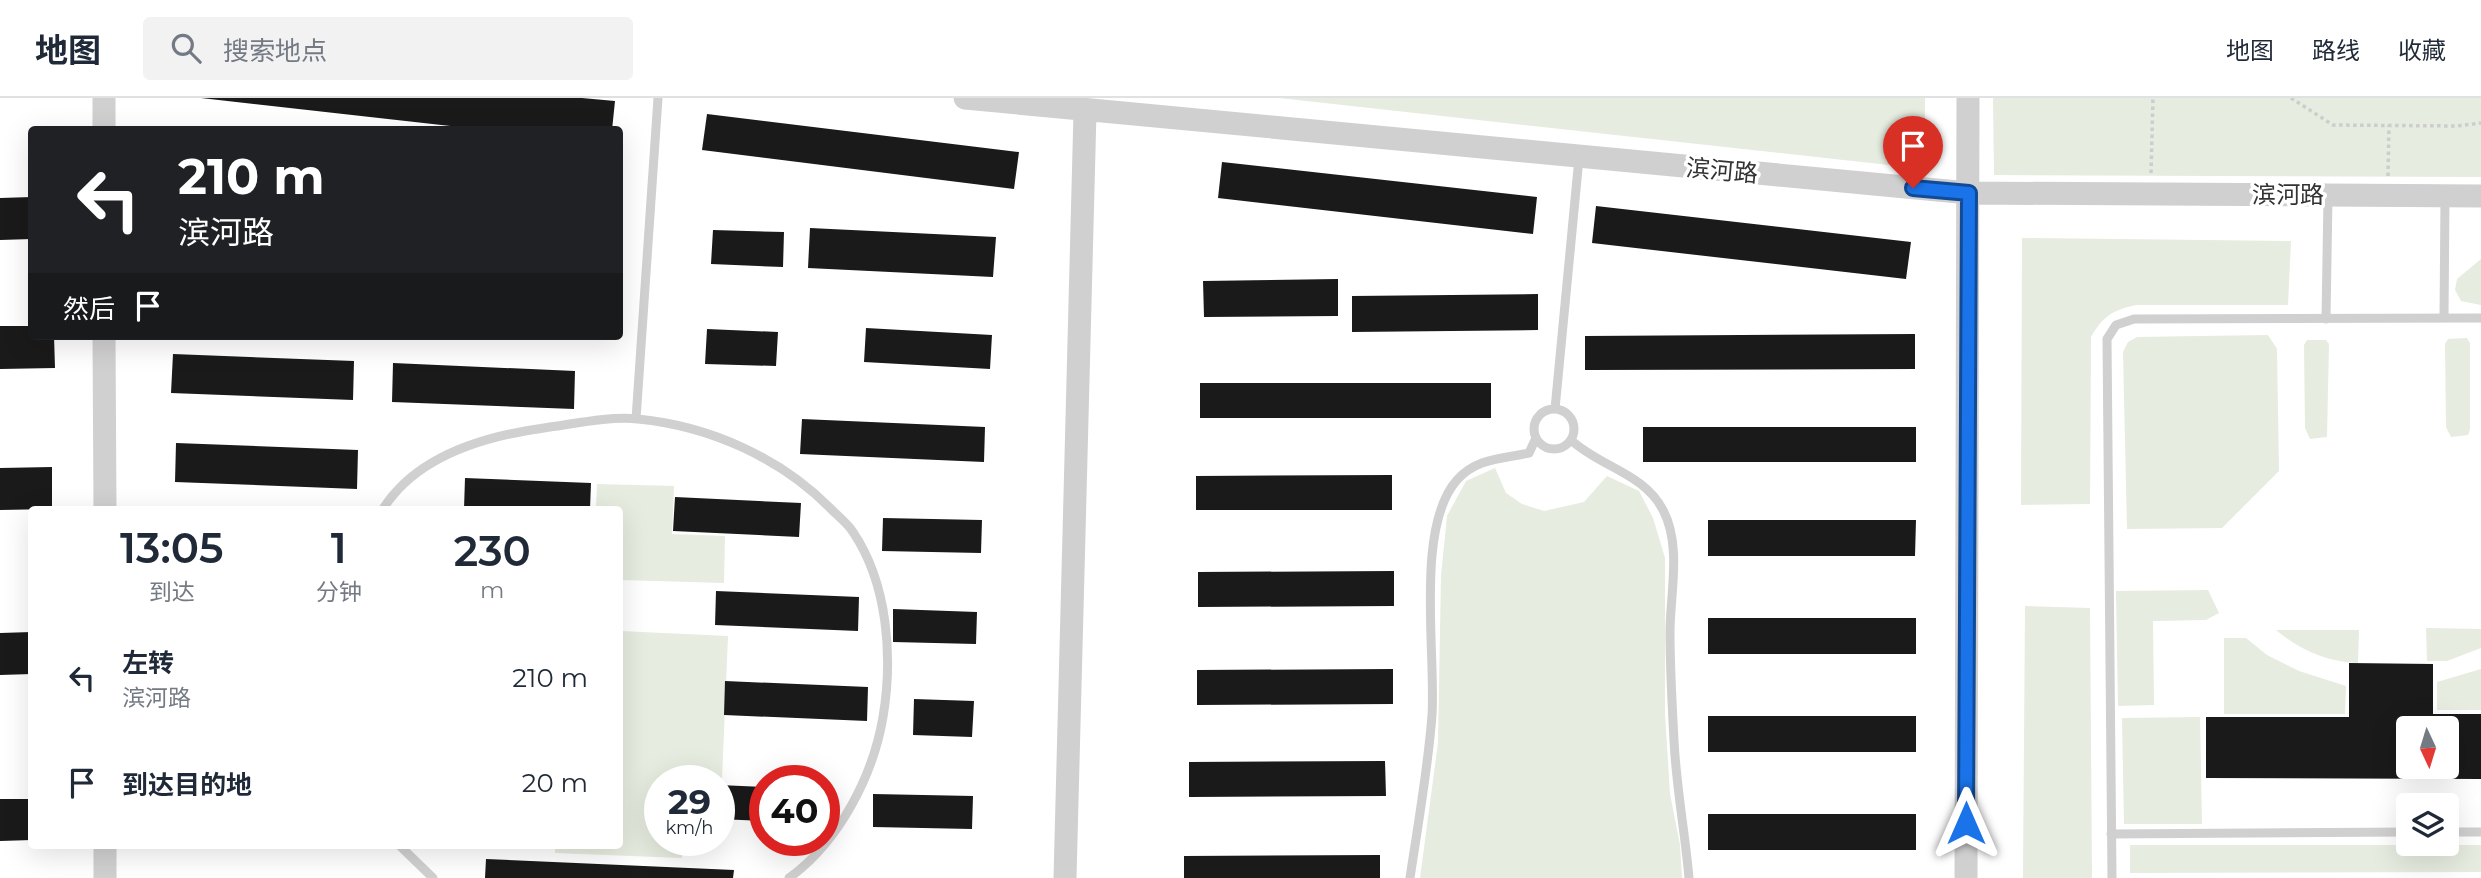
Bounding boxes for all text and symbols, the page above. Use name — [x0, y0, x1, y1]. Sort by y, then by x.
search box — [143, 17, 633, 80]
icon: search — [167, 29, 205, 67]
text: 地图 — [35, 30, 101, 70]
text: 搜索地点 — [223, 35, 327, 67]
text: 地图 — [2226, 36, 2274, 65]
text: 路线 — [2312, 36, 2360, 65]
text: 收藏 — [2398, 36, 2446, 65]
pin — [1883, 116, 1943, 188]
icon: arrive — [1894, 127, 1932, 165]
text: 210 m — [178, 147, 325, 206]
street label: 滨河路 — [1685, 153, 1759, 188]
icon: left — [63, 154, 154, 245]
street label: 滨河路 — [2252, 180, 2324, 209]
text: 滨河路 — [178, 213, 274, 252]
icon: arrive — [129, 287, 167, 325]
text: 然后 — [63, 293, 115, 325]
text: 13:05 — [120, 522, 224, 574]
text: 1 — [331, 522, 347, 574]
text: 230 — [454, 525, 531, 577]
text: m — [480, 576, 505, 604]
text: 到达 — [149, 578, 195, 606]
text: 分钟 — [316, 578, 362, 606]
text: 左转 — [122, 647, 174, 679]
icon: left — [63, 659, 101, 697]
text: 210 m — [512, 662, 588, 694]
text: 滨河路 — [122, 684, 191, 712]
north arrow — [2396, 716, 2459, 779]
map controls — [2396, 716, 2459, 856]
icon: arrive — [63, 764, 101, 802]
speed limit sign: 40 — [749, 765, 840, 856]
text: 20 m — [522, 767, 588, 799]
text: 到达目的地 — [122, 769, 252, 801]
text: 29 — [668, 780, 711, 823]
position arrow — [1929, 786, 2003, 860]
button: layers — [2396, 793, 2459, 856]
text: km/h — [665, 817, 714, 839]

